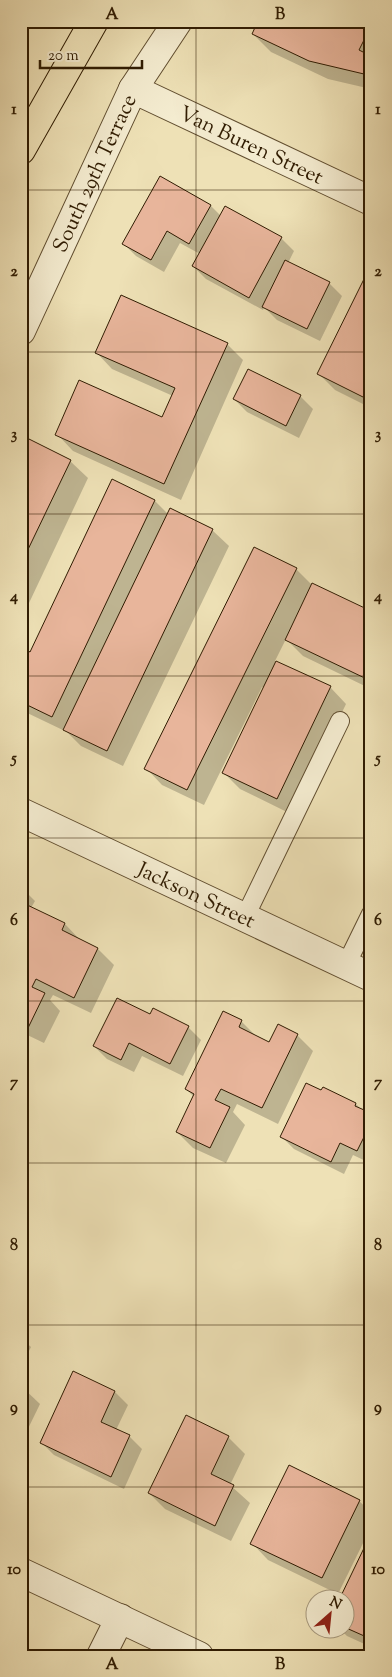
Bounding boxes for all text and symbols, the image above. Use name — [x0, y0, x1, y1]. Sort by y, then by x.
text: A — [106, 4, 119, 27]
text: B — [275, 4, 285, 27]
scale bar — [40, 38, 142, 70]
text: 20 m — [48, 46, 79, 67]
street label: South 29th Terrace — [46, 90, 145, 258]
text: 1 — [11, 99, 17, 122]
text: 1 — [375, 99, 381, 122]
street label: Van Buren Street — [173, 100, 328, 193]
text: 2 — [10, 261, 18, 284]
text: 2 — [374, 261, 382, 284]
text: 3 — [11, 424, 18, 447]
text: 3 — [375, 424, 382, 447]
text: 4 — [9, 586, 18, 609]
text: 4 — [373, 586, 382, 609]
text: 5 — [9, 748, 17, 771]
text: 5 — [373, 748, 381, 771]
street label: Jackson Street — [131, 855, 260, 937]
text: 6 — [10, 910, 18, 933]
text: 6 — [374, 910, 382, 933]
text: 7 — [10, 1072, 19, 1095]
text: 7 — [374, 1072, 383, 1095]
text: 8 — [10, 1235, 18, 1258]
text: 8 — [374, 1235, 382, 1258]
text: 9 — [10, 1397, 18, 1420]
text: 9 — [374, 1397, 382, 1420]
text: 10 — [7, 1559, 21, 1582]
text: 10 — [371, 1559, 385, 1582]
north arrow — [304, 1590, 354, 1640]
text: N — [325, 1593, 345, 1616]
text: A — [106, 1654, 119, 1677]
text: B — [275, 1654, 285, 1677]

